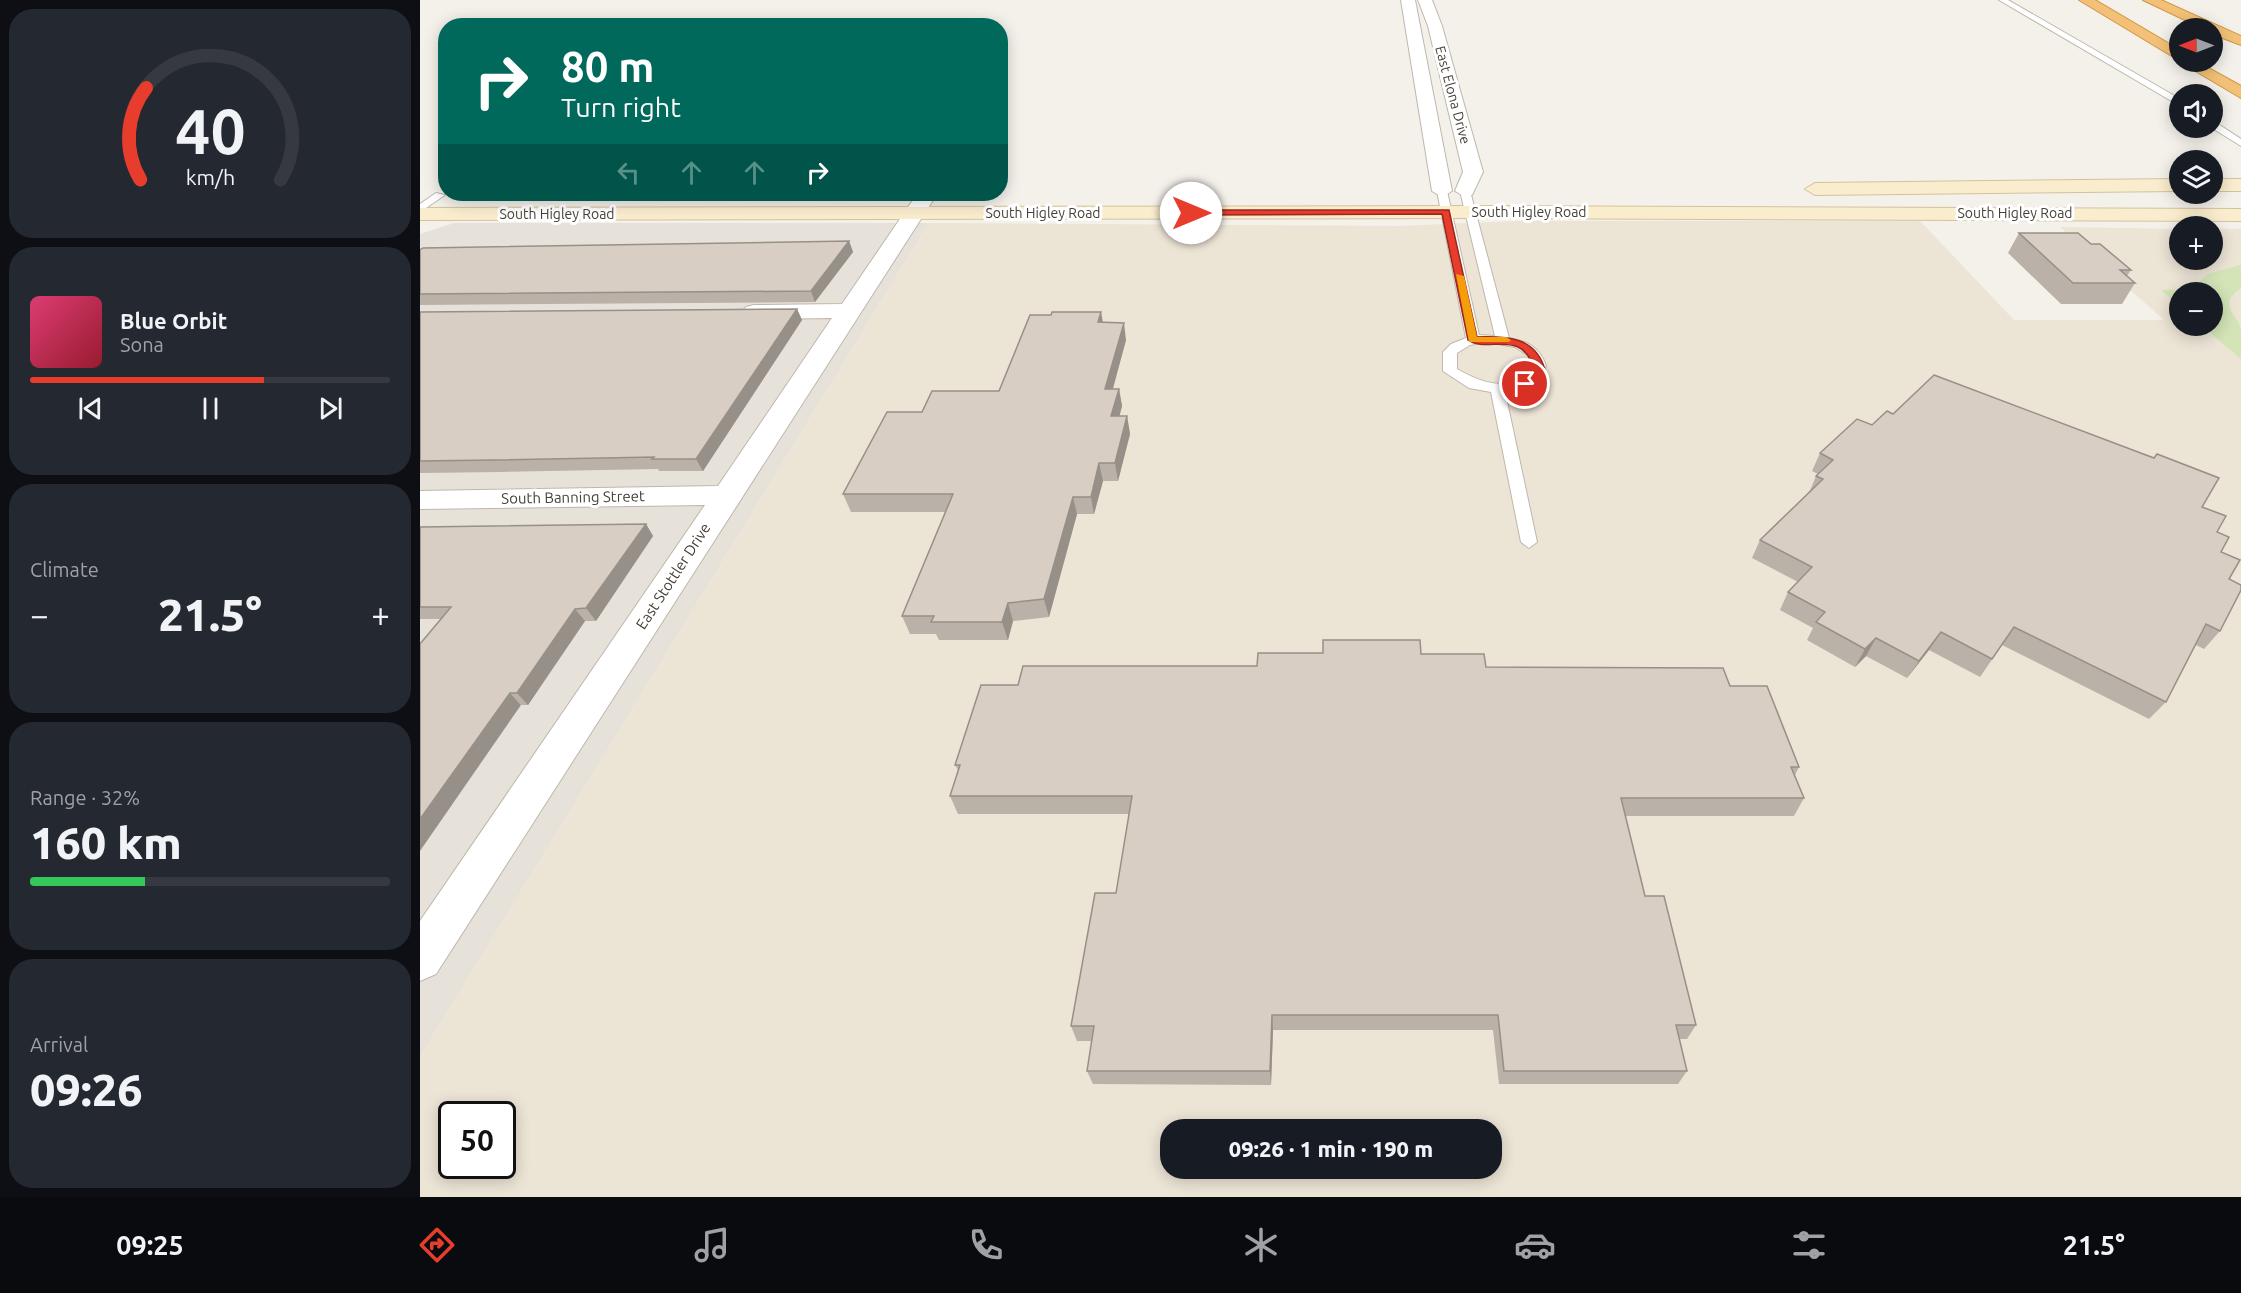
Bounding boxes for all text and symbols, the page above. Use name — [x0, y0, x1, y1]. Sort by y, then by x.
north arrow — [2169, 18, 2223, 72]
map controls — [2169, 18, 2223, 336]
icon: right — [462, 42, 540, 120]
text: 80 m — [561, 43, 655, 90]
street label: East Elona Drive — [1432, 44, 1474, 146]
button: sound — [2169, 84, 2223, 138]
text: Turn right — [561, 92, 681, 122]
text: 40 — [175, 96, 245, 166]
button: layers — [2169, 150, 2223, 204]
icon: left — [612, 156, 645, 189]
icon: ahead — [675, 156, 708, 189]
icon: ahead — [738, 156, 771, 189]
icon: right — [801, 156, 834, 189]
text: km/h — [185, 166, 235, 190]
position arrow — [1159, 181, 1223, 245]
street label: South Higley Road — [1471, 204, 1587, 220]
street label: South Higley Road — [985, 205, 1101, 221]
street label: South Higley Road — [1957, 205, 2073, 221]
street label: South Higley Road — [499, 206, 615, 222]
button: + — [2169, 216, 2223, 270]
button: − — [2169, 282, 2223, 336]
text: Blue Orbit — [120, 308, 227, 333]
text: Sona — [120, 333, 164, 356]
pin — [1499, 358, 1550, 409]
icon: arrive — [1508, 367, 1541, 400]
icon: previous — [74, 392, 107, 425]
icon: pause — [194, 392, 227, 425]
icon: next — [314, 392, 347, 425]
street label: South Banning Street — [501, 487, 645, 507]
street label: East Stottler Drive — [632, 520, 714, 632]
text: Climate — [30, 558, 99, 581]
text: 21.5° — [158, 589, 262, 640]
text: − — [30, 596, 49, 633]
text: + — [371, 596, 390, 633]
text: Range · 32% — [30, 786, 140, 809]
text: 160 km — [30, 817, 182, 868]
text: Arrival — [30, 1033, 88, 1056]
text: 09:26 — [30, 1064, 143, 1115]
speed limit sign: 50 — [438, 1101, 516, 1179]
text: 09:26 · 1 min · 190 m — [1229, 1136, 1433, 1161]
icon: directions — [416, 1224, 458, 1266]
icon: music — [691, 1224, 733, 1266]
icon: phone — [965, 1224, 1007, 1266]
icon: climate — [1240, 1224, 1282, 1266]
icon: car — [1514, 1224, 1556, 1266]
icon: filters — [1788, 1224, 1830, 1266]
text: 09:25 — [116, 1230, 184, 1260]
text: 21.5° — [2063, 1230, 2125, 1260]

